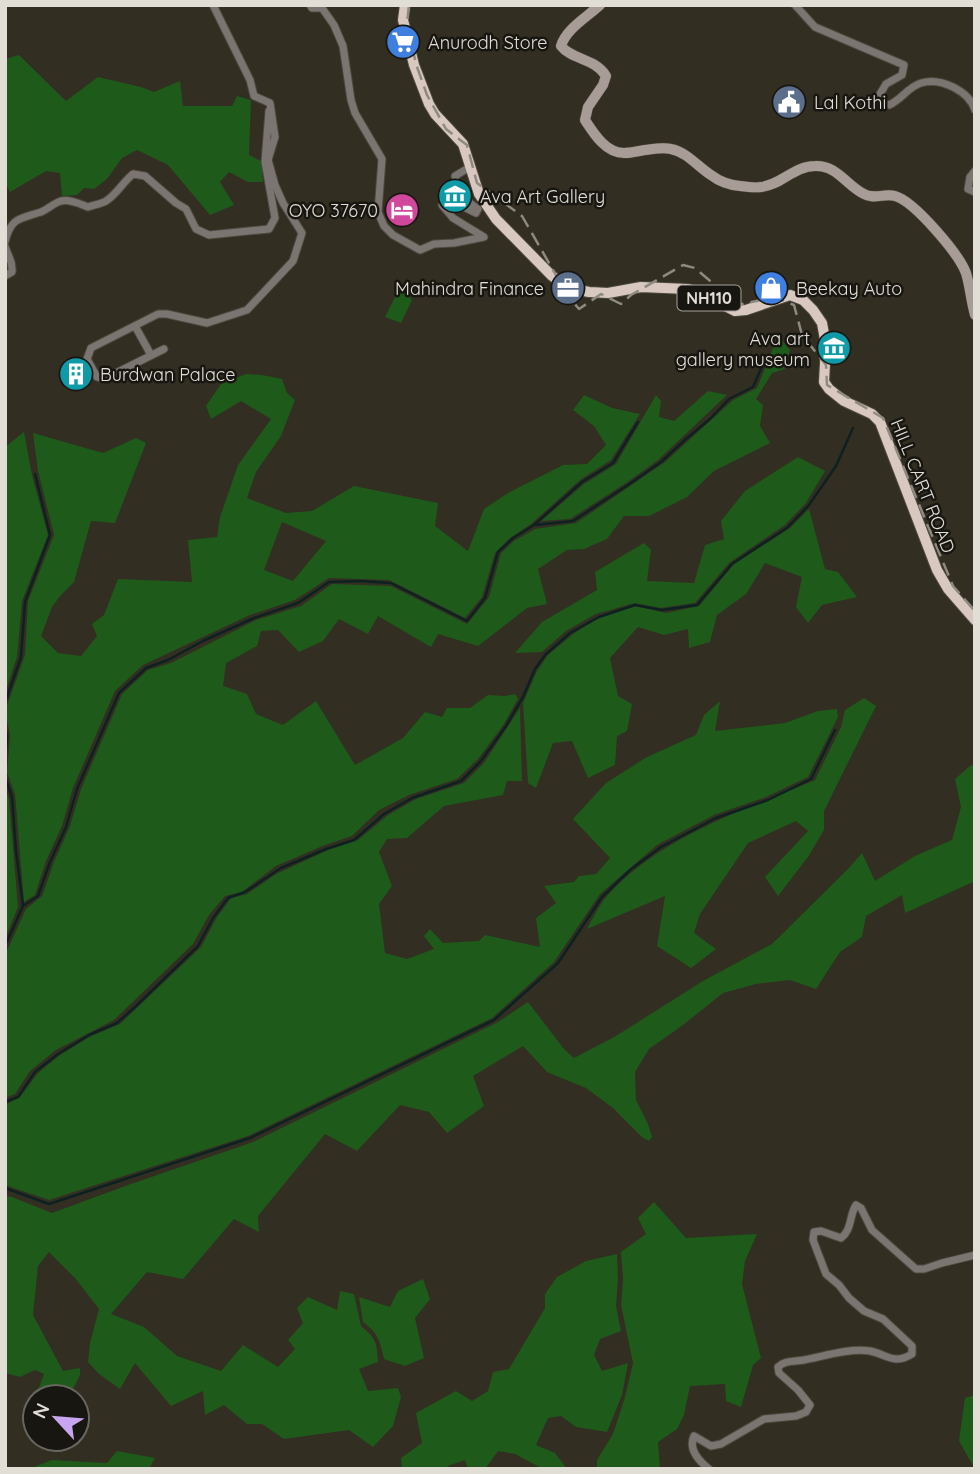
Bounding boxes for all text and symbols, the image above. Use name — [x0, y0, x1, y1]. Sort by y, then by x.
supermarket icon: Anurodh Store — [384, 23, 422, 61]
place label: Anurodh Store — [428, 31, 547, 54]
public building icon: Lal Kothi — [770, 83, 808, 121]
place label: Lal Kothi — [814, 91, 886, 114]
museum icon: Ava Art Gallery — [436, 177, 474, 215]
place label: Ava Art Gallery — [480, 185, 605, 208]
hotel icon: OYO 37670 — [383, 191, 421, 229]
place label: OYO 37670 — [289, 199, 378, 222]
office icon: Mahindra Finance — [549, 269, 587, 307]
shop icon: Beekay Auto — [752, 269, 790, 307]
place label: Mahindra Finance — [395, 277, 544, 300]
place label: Beekay Auto — [796, 277, 902, 300]
road number: NH110 — [678, 286, 740, 310]
place label: Ava art gallery museum — [676, 327, 810, 371]
museum icon: Ava art gallery museum — [815, 329, 853, 367]
building icon: Burdwan Palace — [57, 355, 95, 393]
place label: Burdwan Palace — [100, 363, 235, 386]
street label: HILL CART ROAD — [886, 416, 960, 556]
north arrow — [21, 1383, 91, 1453]
text: N — [27, 1399, 55, 1422]

